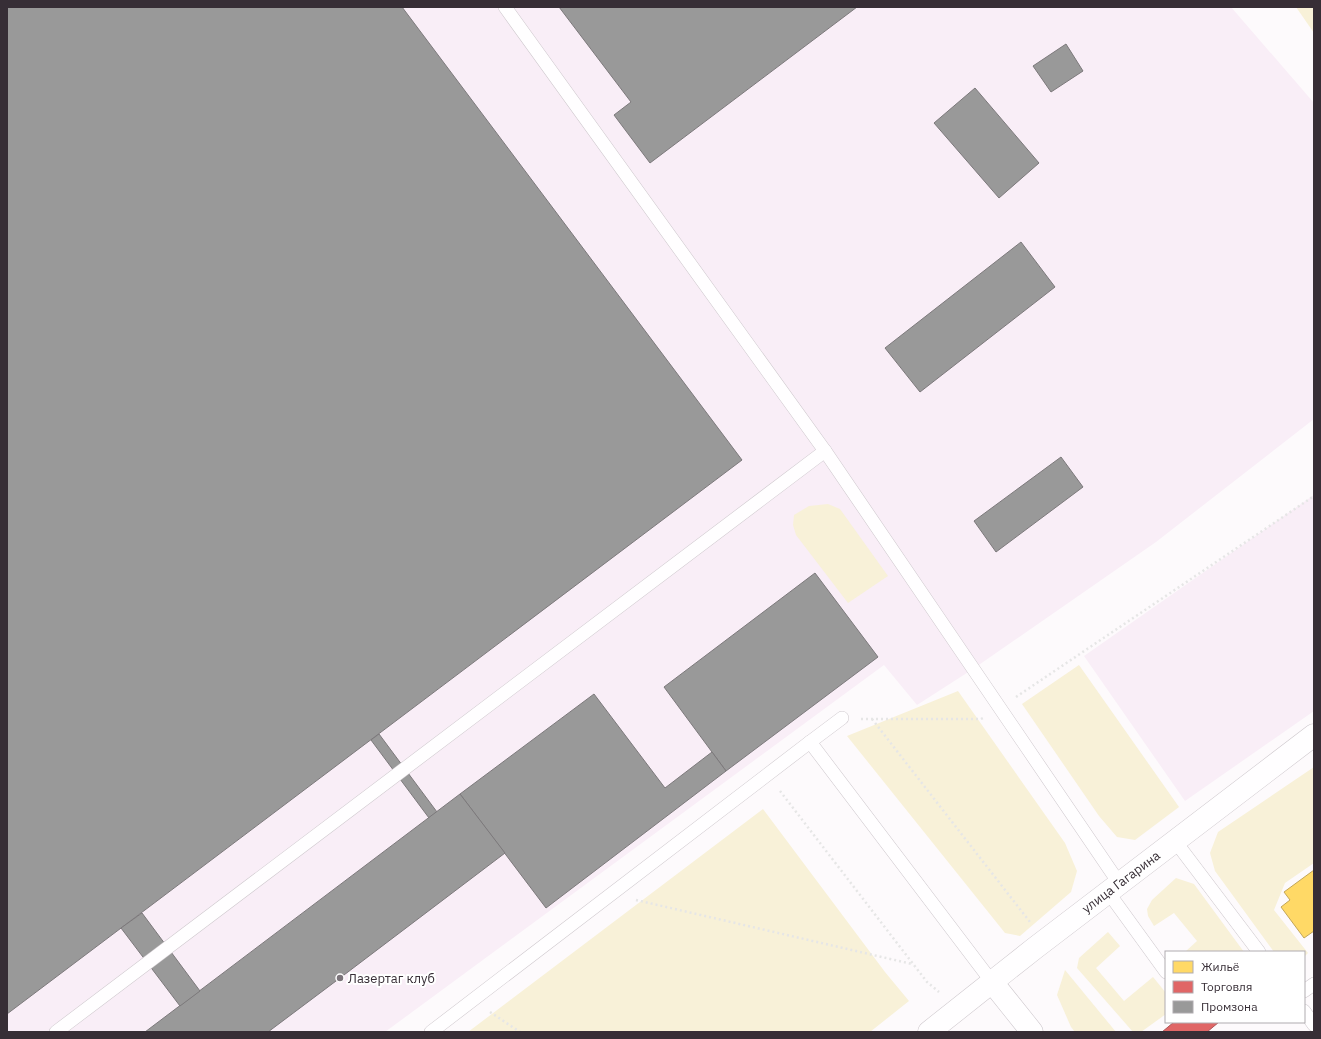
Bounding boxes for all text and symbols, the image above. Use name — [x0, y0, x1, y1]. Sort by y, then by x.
street label: улица Гагарина — [1079, 847, 1164, 917]
legend — [1165, 951, 1305, 1023]
text: Жильё — [1201, 959, 1240, 974]
place label: Лазертаг клуб — [348, 970, 435, 987]
marker: Лазертаг клуб — [335, 973, 345, 983]
text: Торговля — [1201, 979, 1252, 994]
text: Промзона — [1201, 999, 1258, 1014]

